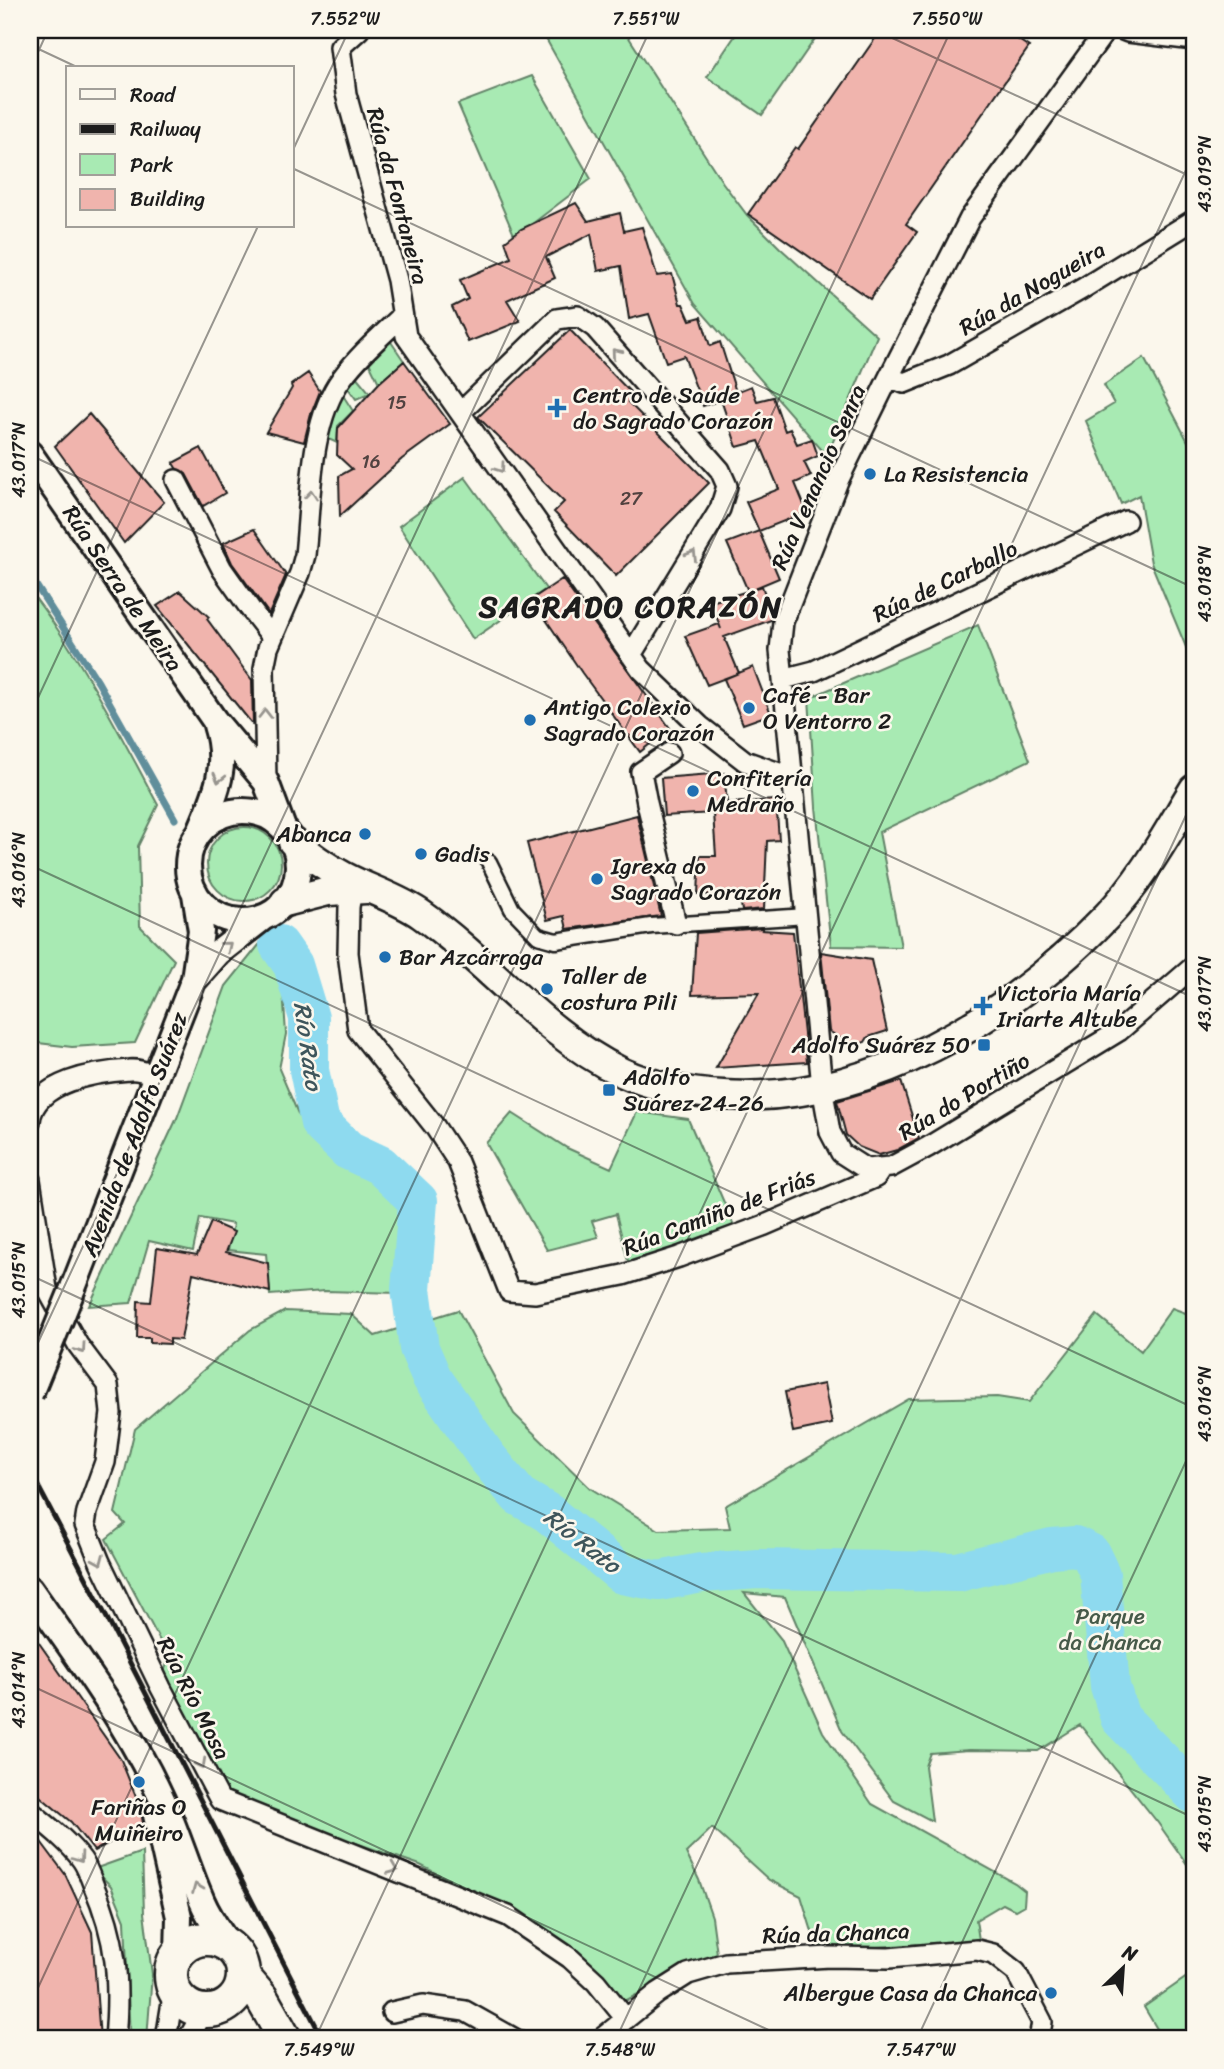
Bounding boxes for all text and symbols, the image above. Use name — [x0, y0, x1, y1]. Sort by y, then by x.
text: 7.552°W — [310, 3, 381, 35]
text: 7.551°W — [612, 3, 681, 35]
text: 7.550°W — [912, 3, 983, 35]
legend — [66, 66, 294, 228]
text: Road — [130, 76, 177, 114]
street label: Rúa da Fontaneira — [354, 103, 441, 289]
text: Railway — [130, 110, 201, 148]
text: 43.019°N — [1189, 135, 1221, 212]
text: Park — [130, 146, 173, 184]
text: Building — [130, 180, 206, 218]
street label: Rúa da Nogueira — [951, 230, 1113, 347]
one-way arrow — [612, 348, 624, 361]
place label: Centro de Saúde do Sagrado Corazón — [573, 375, 773, 442]
street label: Rúa Venancio Senra — [759, 377, 878, 577]
house number: 15 — [387, 386, 407, 419]
marker: Centro de Saúde do Sagrado Corazón — [547, 398, 567, 418]
text: 43.017°N — [3, 421, 35, 498]
house number: 16 — [362, 445, 380, 478]
place label: La Resistencia — [884, 454, 1029, 495]
one-way arrow — [492, 460, 504, 473]
marker: La Resistencia — [862, 466, 878, 482]
house number: 27 — [620, 482, 643, 515]
one-way arrow — [303, 489, 318, 500]
street label: Rúa Serra de Meira — [51, 496, 194, 680]
street label: Rúa de Carballo — [865, 528, 1025, 634]
text: 43.018°N — [1189, 545, 1221, 622]
one-way arrow — [683, 549, 696, 562]
district label: SAGRADO CORAZÓN — [478, 580, 783, 634]
place label: Café - Bar O Ventorro 2 — [763, 675, 891, 742]
place label: Antigo Colexio Sagrado Corazón — [543, 687, 715, 754]
marker: Café - Bar O Ventorro 2 — [741, 700, 757, 716]
one-way arrow — [257, 708, 273, 719]
marker: Antigo Colexio Sagrado Corazón — [522, 712, 538, 728]
place label: Confitería Medraño — [707, 758, 812, 825]
one-way arrow — [213, 772, 227, 784]
marker: Confitería Medraño — [685, 783, 701, 799]
place label: Abanca — [275, 814, 351, 855]
marker: Abanca — [357, 826, 373, 842]
text: 43.016°N — [3, 831, 35, 908]
place label: Gadis — [435, 834, 490, 875]
marker: Gadis — [413, 846, 429, 862]
place label: Igrexa do Sagrado Corazón — [610, 846, 782, 913]
marker: Igrexa do Sagrado Corazón — [589, 871, 605, 887]
place label: Bar Azcárraga — [399, 937, 544, 978]
one-way arrow — [218, 942, 231, 954]
marker: Bar Azcárraga — [377, 949, 393, 965]
text: 43.017°N — [1189, 955, 1221, 1032]
place label: Taller de costura Pili — [561, 956, 677, 1023]
place label: Victoria María Iriarte Altube — [996, 973, 1142, 1040]
marker: Taller de costura Pili — [539, 981, 555, 997]
marker: Victoria María Iriarte Altube — [975, 998, 991, 1014]
water label: Río Rato — [281, 999, 335, 1095]
street label: Avenida de Adolfo Suárez — [68, 1006, 200, 1264]
place label: Adolfo Suárez 50 — [791, 1025, 970, 1066]
marker: Adolfo Suárez 50 — [976, 1037, 992, 1053]
street label: Rúa do Portiño — [890, 1041, 1039, 1152]
place label: Adolfo Suárez 24-26 — [622, 1057, 764, 1124]
marker: Adolfo Suárez 24-26 — [601, 1082, 617, 1098]
street label: Rúa Camiño de Friás — [617, 1157, 822, 1268]
text: 43.015°N — [3, 1241, 35, 1318]
one-way arrow — [73, 1341, 85, 1354]
text: 43.016°N — [1189, 1365, 1221, 1442]
water label: Río Rato — [534, 1497, 632, 1586]
one-way arrow — [91, 1554, 105, 1566]
park label: Parque da Chanca — [1058, 1596, 1162, 1663]
street label: Rúa Río Mosa — [145, 1629, 242, 1767]
text: 43.014°N — [3, 1651, 35, 1729]
one-way arrow — [192, 1757, 206, 1769]
marker: Fariñas O Muiñeiro — [131, 1774, 147, 1790]
text: 43.015°N — [1189, 1775, 1221, 1852]
place label: Fariñas O Muiñeiro — [91, 1787, 187, 1854]
one-way arrow — [70, 1850, 83, 1863]
one-way arrow — [386, 1861, 398, 1875]
one-way arrow — [191, 1882, 205, 1894]
street label: Rúa da Chanca — [762, 1910, 910, 1957]
north arrow — [1088, 1932, 1158, 2002]
text: N — [1116, 1935, 1144, 1971]
place label: Albergue Casa da Chanca — [783, 1973, 1037, 2014]
marker: Albergue Casa da Chanca — [1043, 1985, 1059, 2001]
text: 7.549°W — [284, 2034, 355, 2066]
text: 7.548°W — [585, 2034, 656, 2066]
text: 7.547°W — [886, 2034, 957, 2066]

